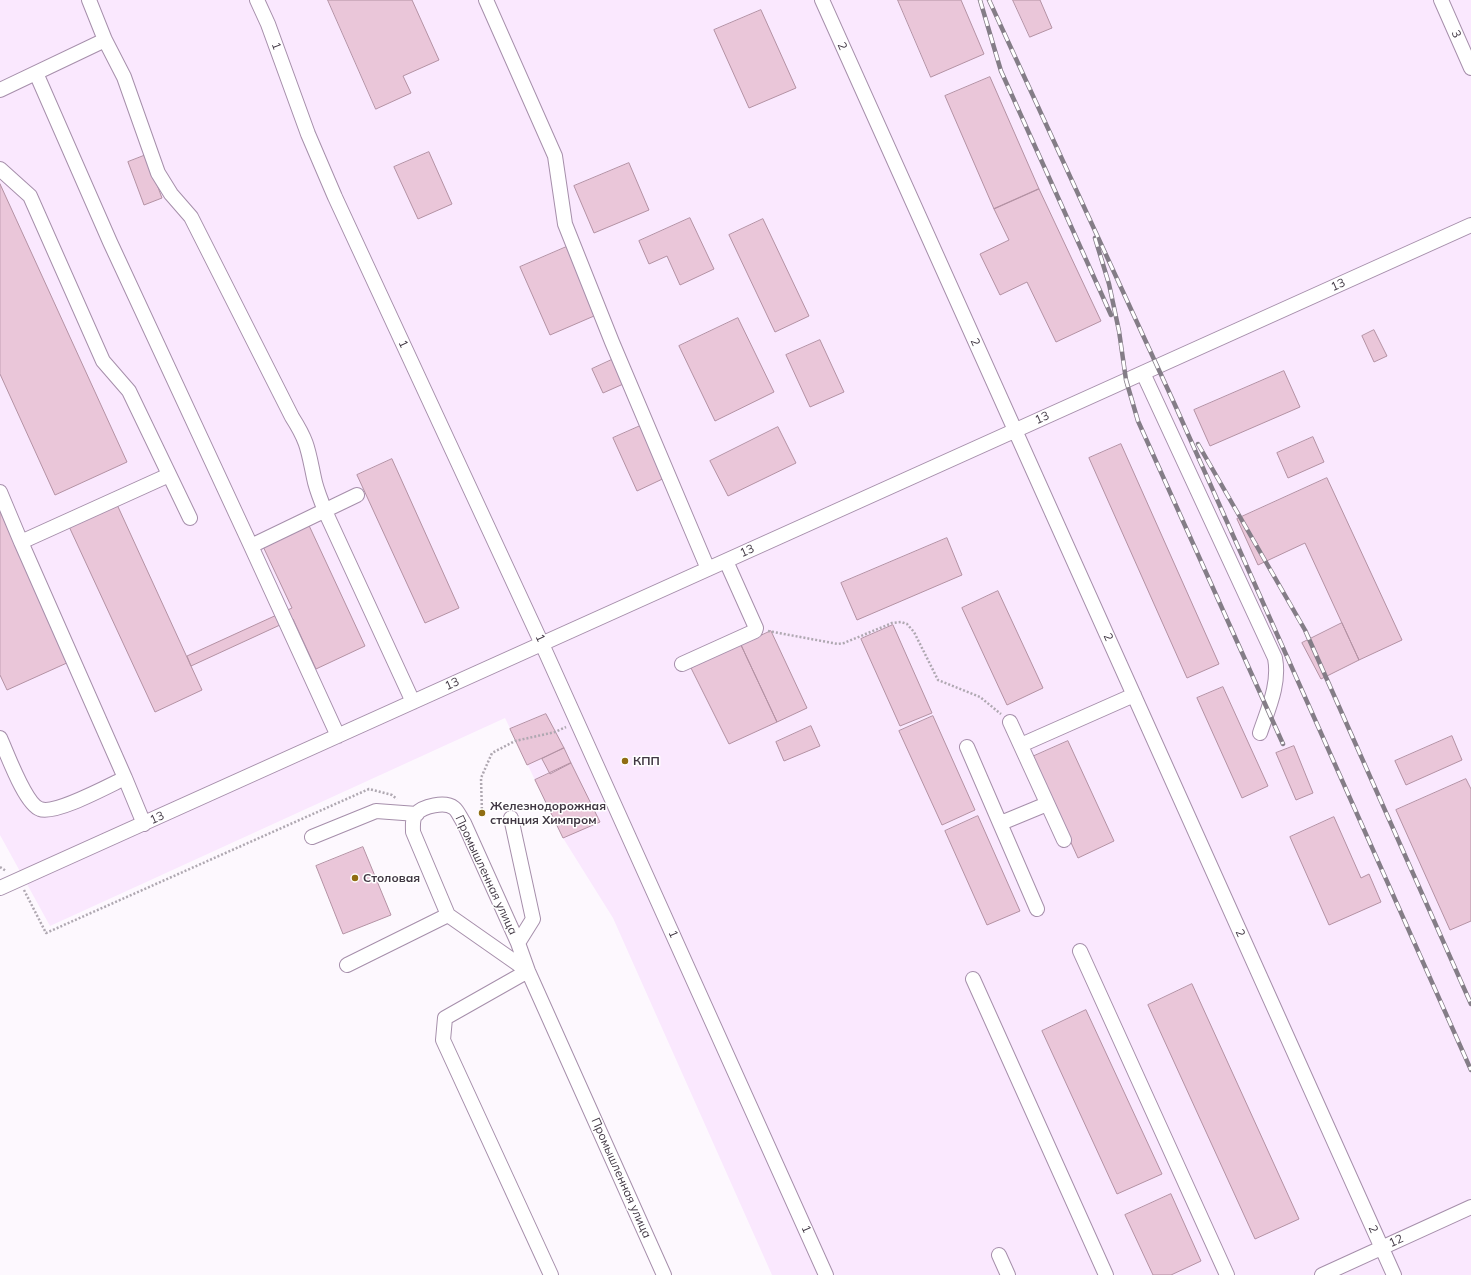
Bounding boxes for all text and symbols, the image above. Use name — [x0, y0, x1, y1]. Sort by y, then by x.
street label: 3 — [1448, 28, 1464, 40]
street label: 1 — [268, 40, 284, 52]
street label: 2 — [834, 40, 850, 52]
street label: 13 — [1328, 275, 1348, 295]
street label: 2 — [967, 336, 983, 348]
street label: 1 — [395, 338, 411, 350]
street label: 13 — [1032, 408, 1052, 428]
street label: 13 — [737, 541, 757, 561]
street label: 2 — [1100, 631, 1116, 643]
street label: 1 — [532, 632, 548, 644]
street label: 13 — [442, 674, 462, 694]
place label: КПП — [633, 754, 660, 768]
marker: КПП — [620, 756, 630, 766]
place label: Железнодорожная станция Химпром — [490, 799, 606, 827]
street label: 13 — [147, 808, 167, 828]
marker: Железнодорожная станция Химпром — [477, 808, 487, 818]
street label: Промышленная улица — [452, 813, 520, 937]
place label: Столовая — [363, 871, 420, 885]
marker: Столовая — [350, 873, 360, 883]
street label: 2 — [1232, 927, 1248, 939]
street label: 1 — [665, 928, 681, 940]
street label: Промышленная улица — [588, 1116, 654, 1240]
street label: 1 — [798, 1223, 814, 1235]
street label: 2 — [1365, 1223, 1381, 1235]
street label: 12 — [1386, 1231, 1406, 1251]

